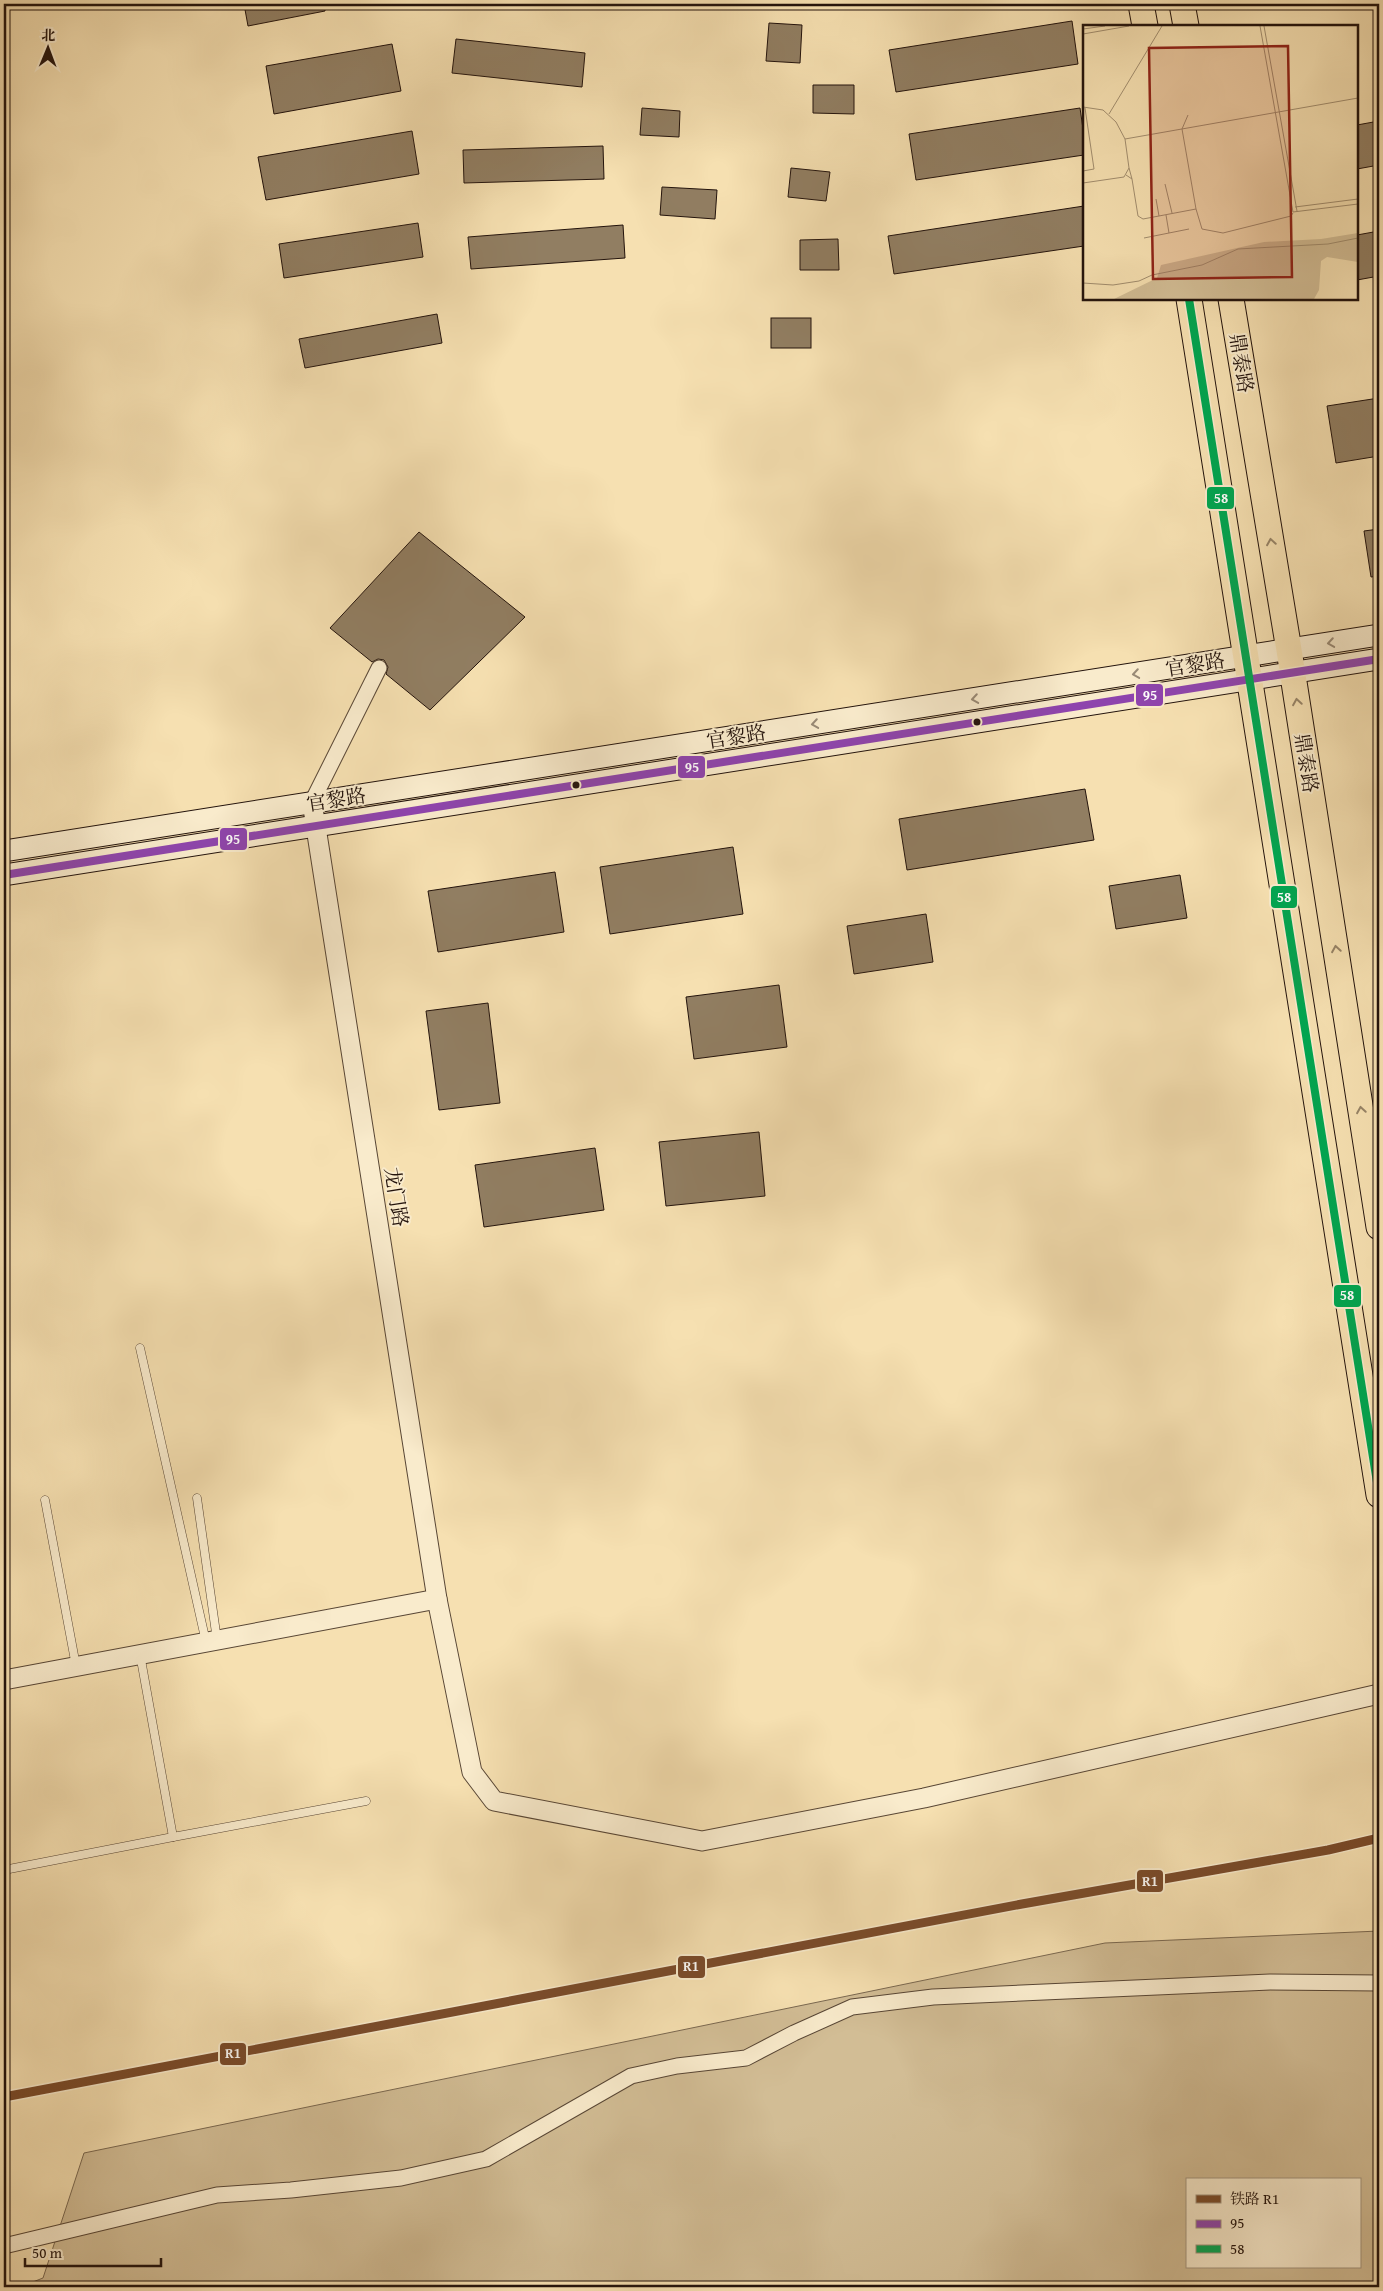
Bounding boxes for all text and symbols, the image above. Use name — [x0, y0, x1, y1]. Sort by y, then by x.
north arrow — [22, 22, 72, 72]
text: 北 — [41, 25, 55, 45]
inset map — [1083, 25, 1358, 300]
street label: 鼎泰路 — [1223, 331, 1261, 395]
line badge: 58 — [1206, 486, 1235, 510]
text: 58 — [1214, 488, 1228, 508]
one-way arrow — [1267, 537, 1277, 546]
one-way arrow — [1327, 637, 1335, 648]
street label: 官黎路 — [1163, 645, 1227, 683]
one-way arrow — [1132, 668, 1140, 678]
line badge: 95 — [1135, 683, 1164, 707]
text: 95 — [1143, 685, 1157, 705]
one-way arrow — [971, 693, 980, 703]
one-way arrow — [1292, 698, 1303, 706]
street label: 官黎路 — [704, 717, 768, 755]
unlabelled marker — [972, 717, 982, 727]
one-way arrow — [811, 718, 819, 728]
street label: 鼎泰路 — [1288, 731, 1326, 795]
line badge: 95 — [677, 755, 706, 779]
text: 95 — [685, 757, 699, 777]
street label: 官黎路 — [304, 780, 368, 818]
unlabelled marker — [571, 780, 581, 790]
line badge: 95 — [219, 827, 248, 851]
text: 95 — [226, 829, 240, 849]
line badge: 58 — [1270, 885, 1298, 909]
text: 58 — [1277, 887, 1291, 907]
one-way arrow — [1331, 945, 1341, 953]
one-way arrow — [1356, 1105, 1367, 1113]
street label: 龙门路 — [378, 1165, 416, 1229]
line badge: 58 — [1333, 1284, 1362, 1308]
text: 58 — [1340, 1285, 1354, 1305]
line badge: R1 — [1136, 1869, 1164, 1893]
text: R1 — [1142, 1871, 1158, 1891]
line badge: R1 — [677, 1955, 706, 1979]
text: R1 — [683, 1956, 699, 1976]
line badge: R1 — [219, 2042, 247, 2066]
text: R1 — [225, 2043, 241, 2063]
legend — [1186, 2178, 1360, 2268]
text: 铁路 R1 — [1230, 2188, 1279, 2209]
text: 95 — [1230, 2212, 1244, 2233]
scale bar — [25, 2236, 161, 2268]
text: 58 — [1230, 2238, 1244, 2259]
text: 50 m — [32, 2242, 63, 2263]

